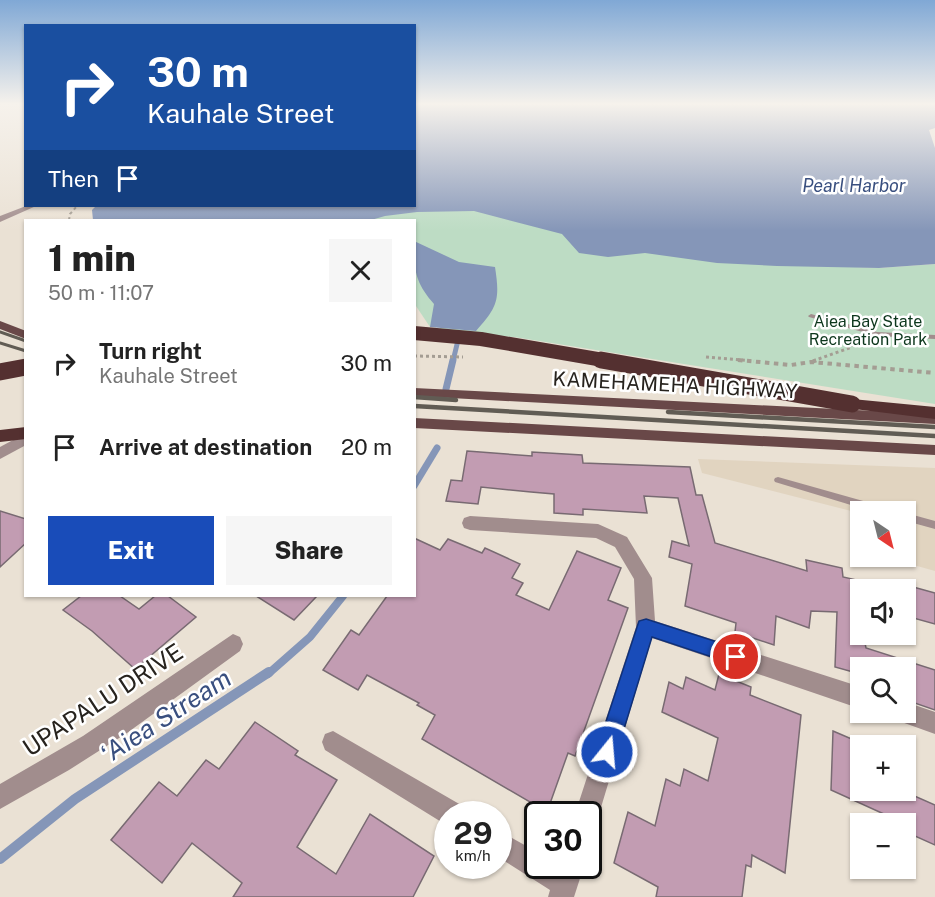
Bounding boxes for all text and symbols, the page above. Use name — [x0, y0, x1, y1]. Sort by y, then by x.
text: 30 m — [147, 47, 249, 96]
icon: right — [48, 48, 126, 126]
text: Kauhale Street — [147, 97, 334, 129]
icon: arrive — [111, 162, 144, 195]
text: Then — [48, 166, 99, 192]
water label: Pearl Harbor — [802, 175, 906, 196]
text: 1 min — [48, 237, 136, 279]
button: close — [329, 239, 392, 302]
text: 50 m · 11:07 — [48, 281, 154, 305]
park label: Aiea Bay State Recreation Park — [809, 312, 927, 349]
text: Turn right — [99, 338, 202, 364]
icon: right — [48, 347, 81, 380]
text: 30 m — [340, 350, 392, 376]
text: Kauhale Street — [99, 364, 238, 388]
street label: KAMEHAMEHA HIGHWAY — [552, 367, 798, 403]
icon: arrive — [48, 431, 81, 464]
text: Arrive at destination — [99, 434, 312, 460]
text: 20 m — [341, 434, 392, 460]
north arrow — [850, 501, 916, 567]
map controls — [850, 501, 916, 879]
button: Exit — [48, 516, 214, 585]
button: Share — [226, 516, 392, 585]
button: sound — [850, 579, 916, 645]
pin — [710, 631, 761, 682]
street label: UPAPALU DRIVE — [17, 637, 188, 761]
icon: arrive — [719, 640, 752, 673]
button: search — [850, 657, 916, 723]
water label: ʻAiea Stream — [95, 662, 237, 769]
position arrow — [575, 720, 639, 784]
button: + — [850, 735, 916, 801]
speed limit sign: 30 — [524, 801, 602, 879]
button: − — [850, 813, 916, 879]
text: 29 — [454, 815, 492, 851]
text: km/h — [455, 847, 491, 864]

